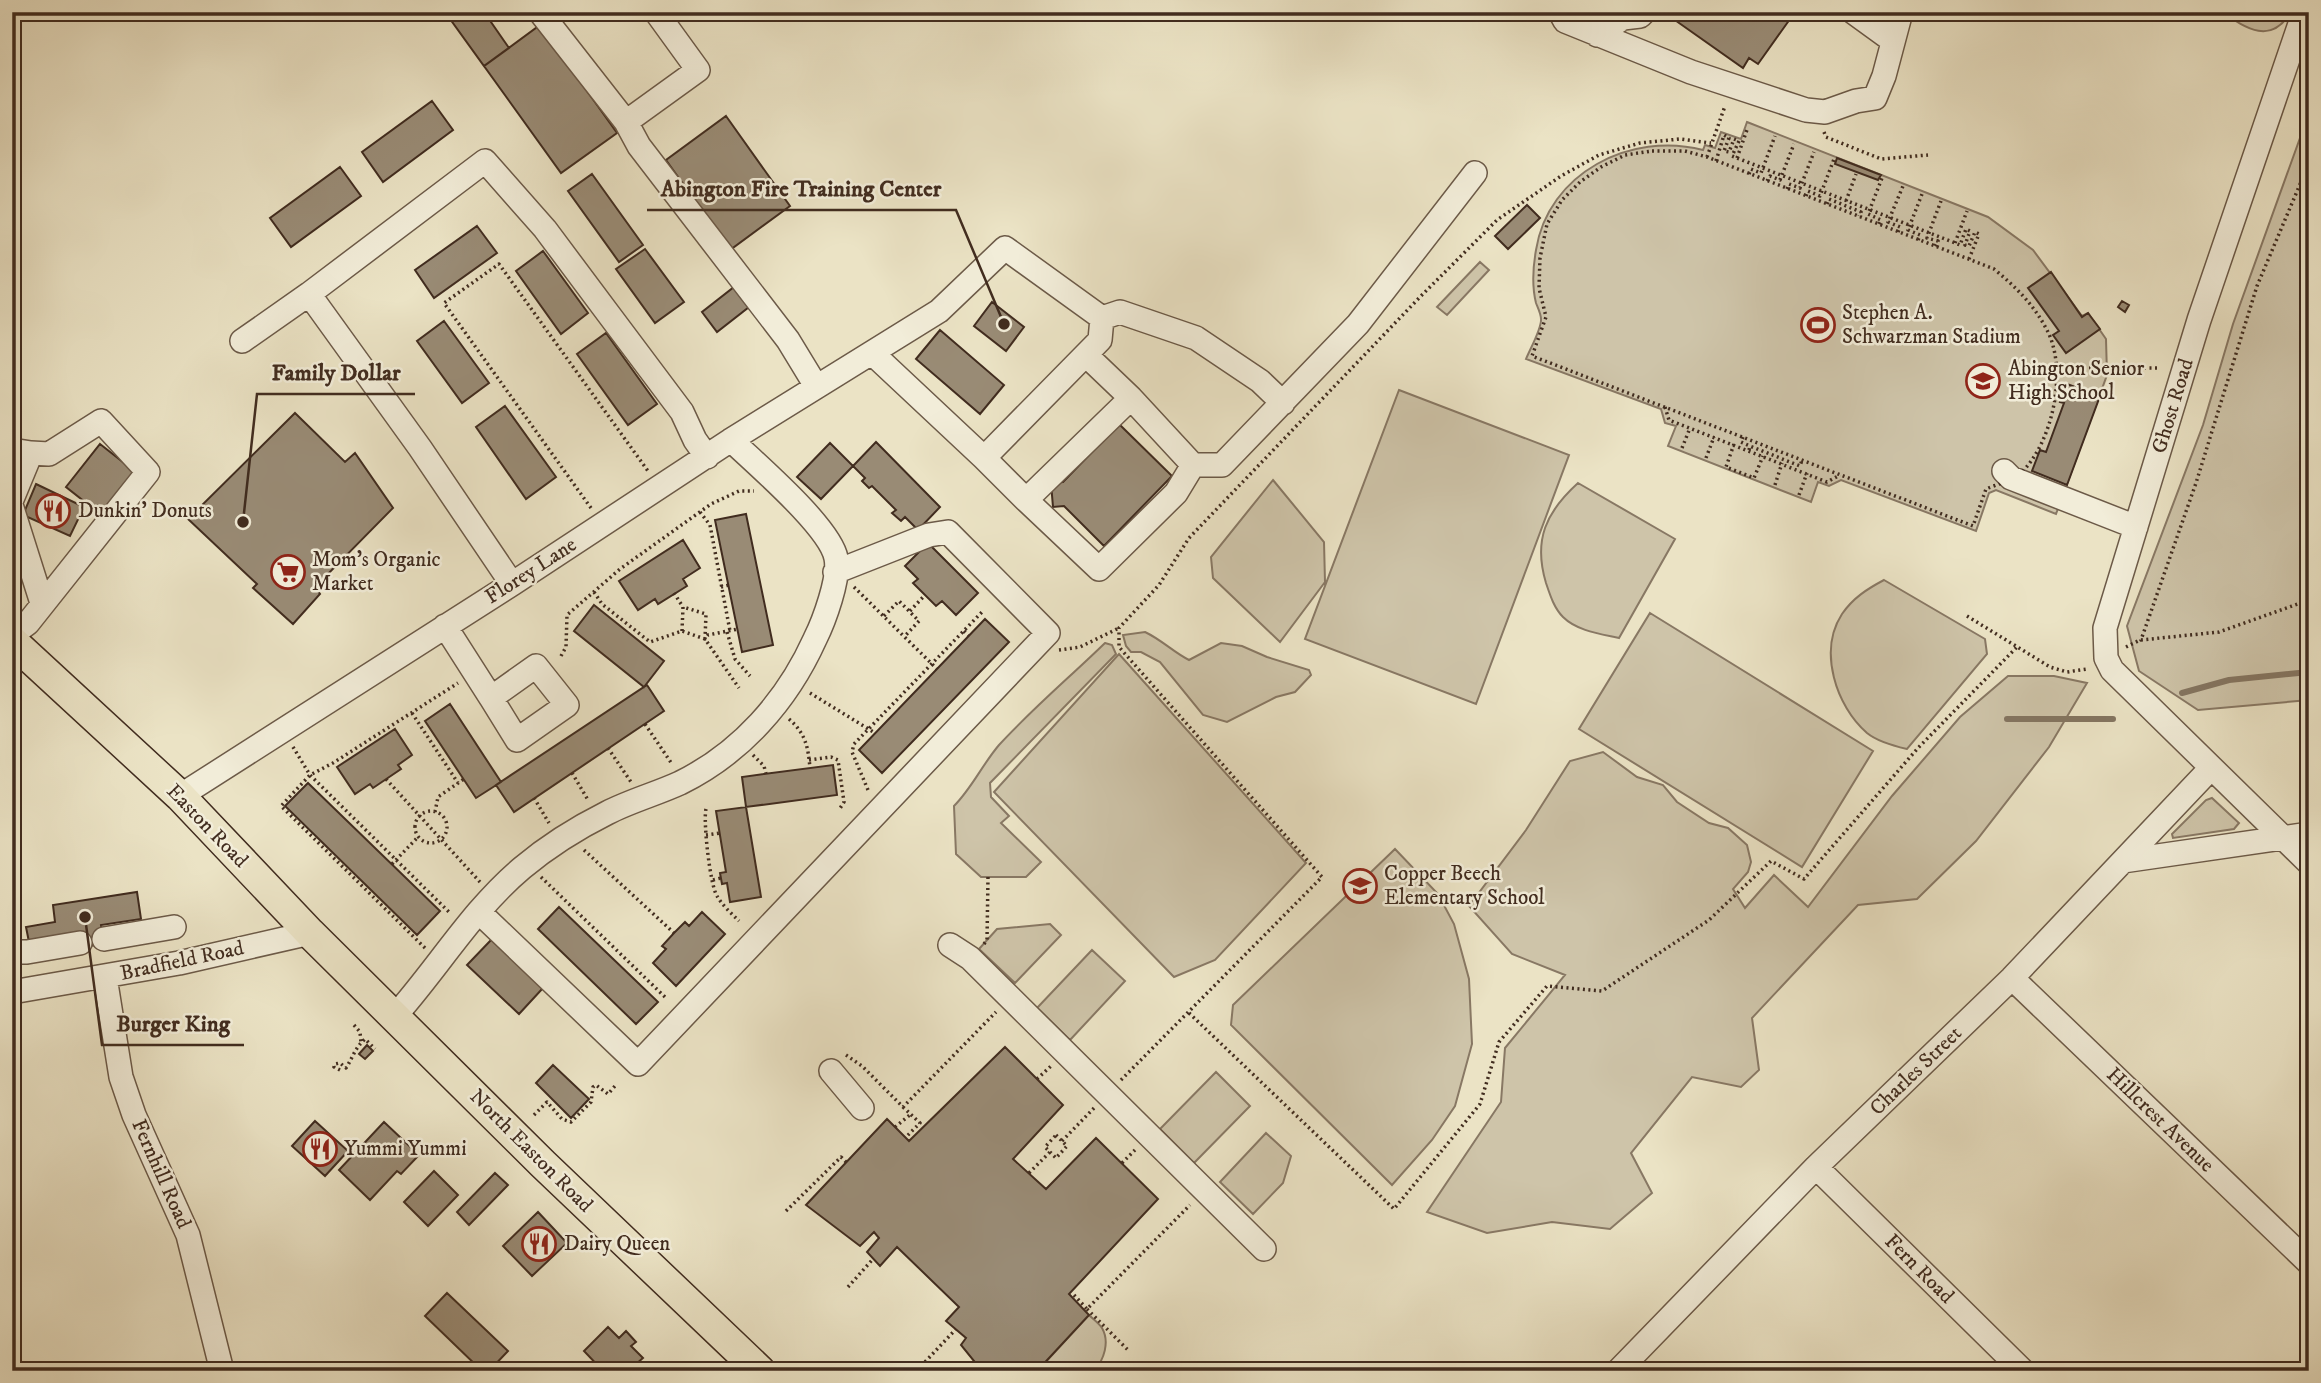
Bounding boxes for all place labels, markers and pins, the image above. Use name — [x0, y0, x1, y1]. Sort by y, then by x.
callout: Abington Fire Training Center — [647, 166, 956, 210]
place label: Stephen A. Schwarzman Stadium — [1842, 300, 2021, 350]
sports icon: Stephen A. Schwarzman Stadium — [1799, 306, 1837, 344]
callout: Family Dollar — [257, 350, 415, 394]
place label: Abington Senior High School — [2008, 356, 2144, 406]
school or university icon: Abington Senior High School — [1964, 362, 2002, 400]
restaurant icon: Dunkin' Donuts — [34, 492, 72, 530]
place label: Dunkin' Donuts — [78, 498, 212, 524]
place label: Mom's Organic Market — [312, 547, 441, 597]
supermarket icon: Mom's Organic Market — [269, 553, 307, 591]
place label: Copper Beech Elementary School — [1384, 861, 1545, 911]
school or university icon: Copper Beech Elementary School — [1341, 867, 1379, 905]
callout: Burger King — [102, 1001, 244, 1045]
restaurant icon: Yummi Yummi — [301, 1130, 339, 1168]
place label: Yummi Yummi — [344, 1136, 467, 1162]
restaurant icon: Dairy Queen — [520, 1225, 558, 1263]
place label: Dairy Queen — [564, 1231, 670, 1257]

